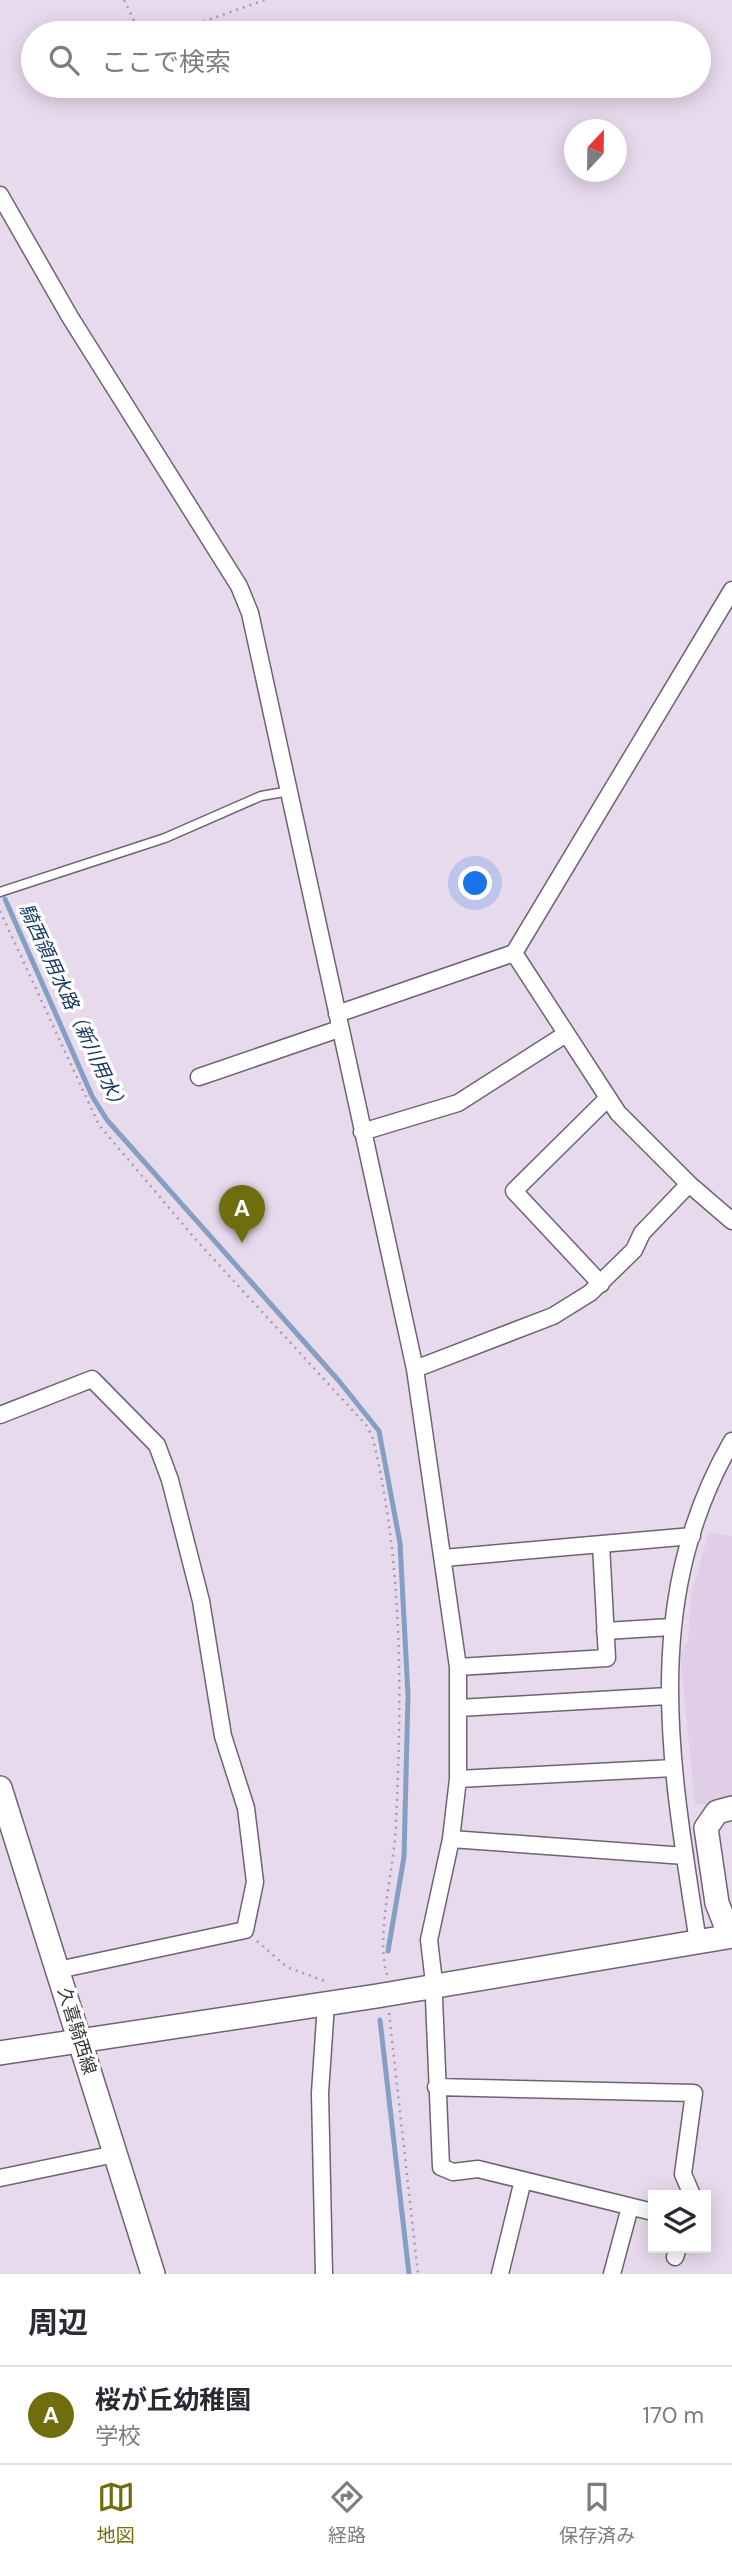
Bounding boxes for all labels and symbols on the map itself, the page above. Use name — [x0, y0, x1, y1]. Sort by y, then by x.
north arrow — [564, 119, 627, 182]
your location — [458, 866, 492, 900]
water label: 騎西領用水路（新川用水） — [13, 899, 133, 1117]
pin: A — [219, 1185, 265, 1243]
street label: 久喜騎西線 — [52, 1984, 102, 2078]

